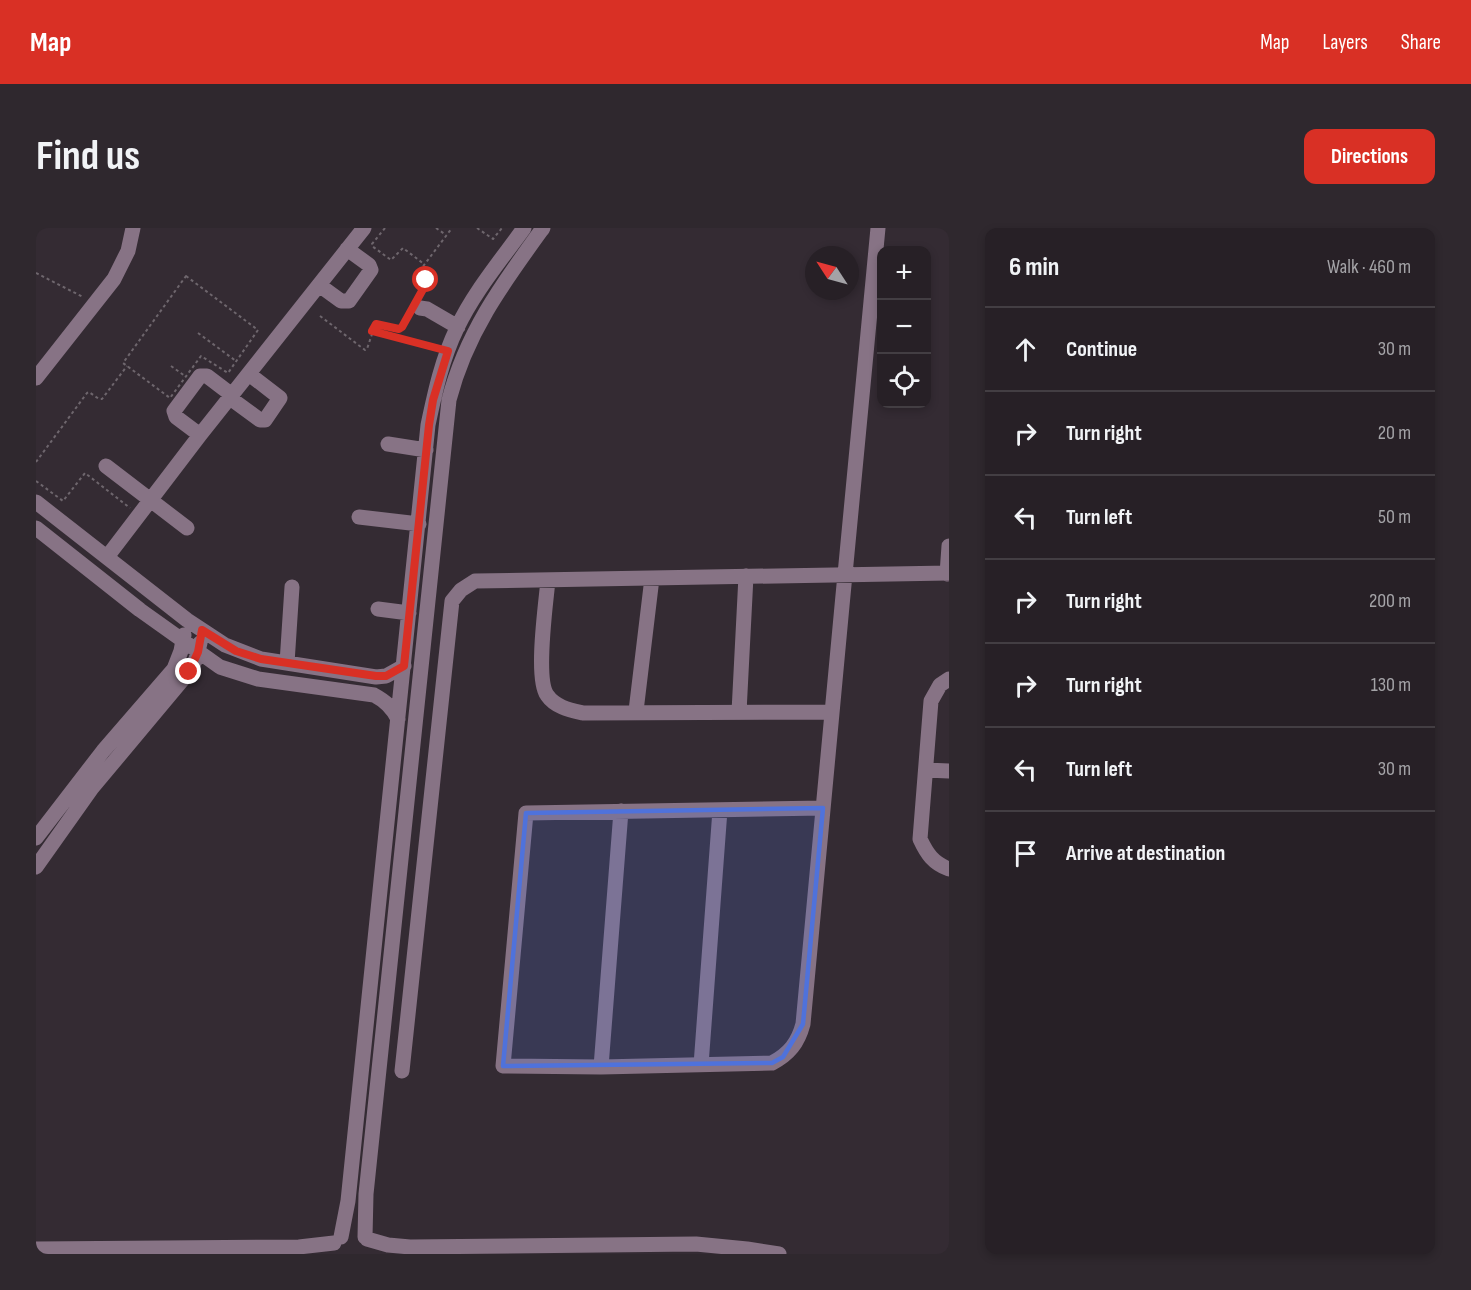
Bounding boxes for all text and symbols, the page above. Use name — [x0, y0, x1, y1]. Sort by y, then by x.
text: Map — [30, 26, 71, 59]
text: Map — [1260, 30, 1289, 55]
text: Layers — [1322, 30, 1368, 55]
text: Share — [1401, 30, 1441, 55]
button: Directions — [1304, 129, 1435, 184]
text: Find us — [36, 131, 140, 182]
north arrow — [805, 246, 859, 300]
map controls — [877, 246, 931, 408]
button: + — [877, 246, 931, 300]
text: 6 min — [1009, 252, 1059, 283]
text: Walk · 460 m — [1327, 255, 1411, 279]
route start — [412, 266, 438, 292]
button: − — [877, 300, 931, 354]
icon: ahead — [1009, 333, 1042, 366]
text: Continue — [1066, 336, 1137, 363]
text: 30 m — [1378, 337, 1411, 361]
button: locate — [877, 354, 931, 408]
icon: right — [1009, 417, 1042, 450]
text: Turn right — [1066, 420, 1142, 447]
text: 20 m — [1378, 421, 1411, 445]
icon: left — [1009, 501, 1042, 534]
text: Turn left — [1066, 504, 1132, 531]
text: 50 m — [1378, 505, 1411, 529]
icon: right — [1009, 585, 1042, 618]
text: Turn right — [1066, 588, 1142, 615]
text: 200 m — [1369, 589, 1411, 613]
route end — [175, 658, 201, 684]
icon: right — [1009, 669, 1042, 702]
text: Turn right — [1066, 672, 1142, 699]
text: 130 m — [1371, 673, 1411, 697]
icon: left — [1009, 753, 1042, 786]
text: Turn left — [1066, 756, 1132, 783]
text: 30 m — [1378, 757, 1411, 781]
icon: arrive — [1009, 837, 1042, 870]
text: Arrive at destination — [1066, 840, 1225, 867]

